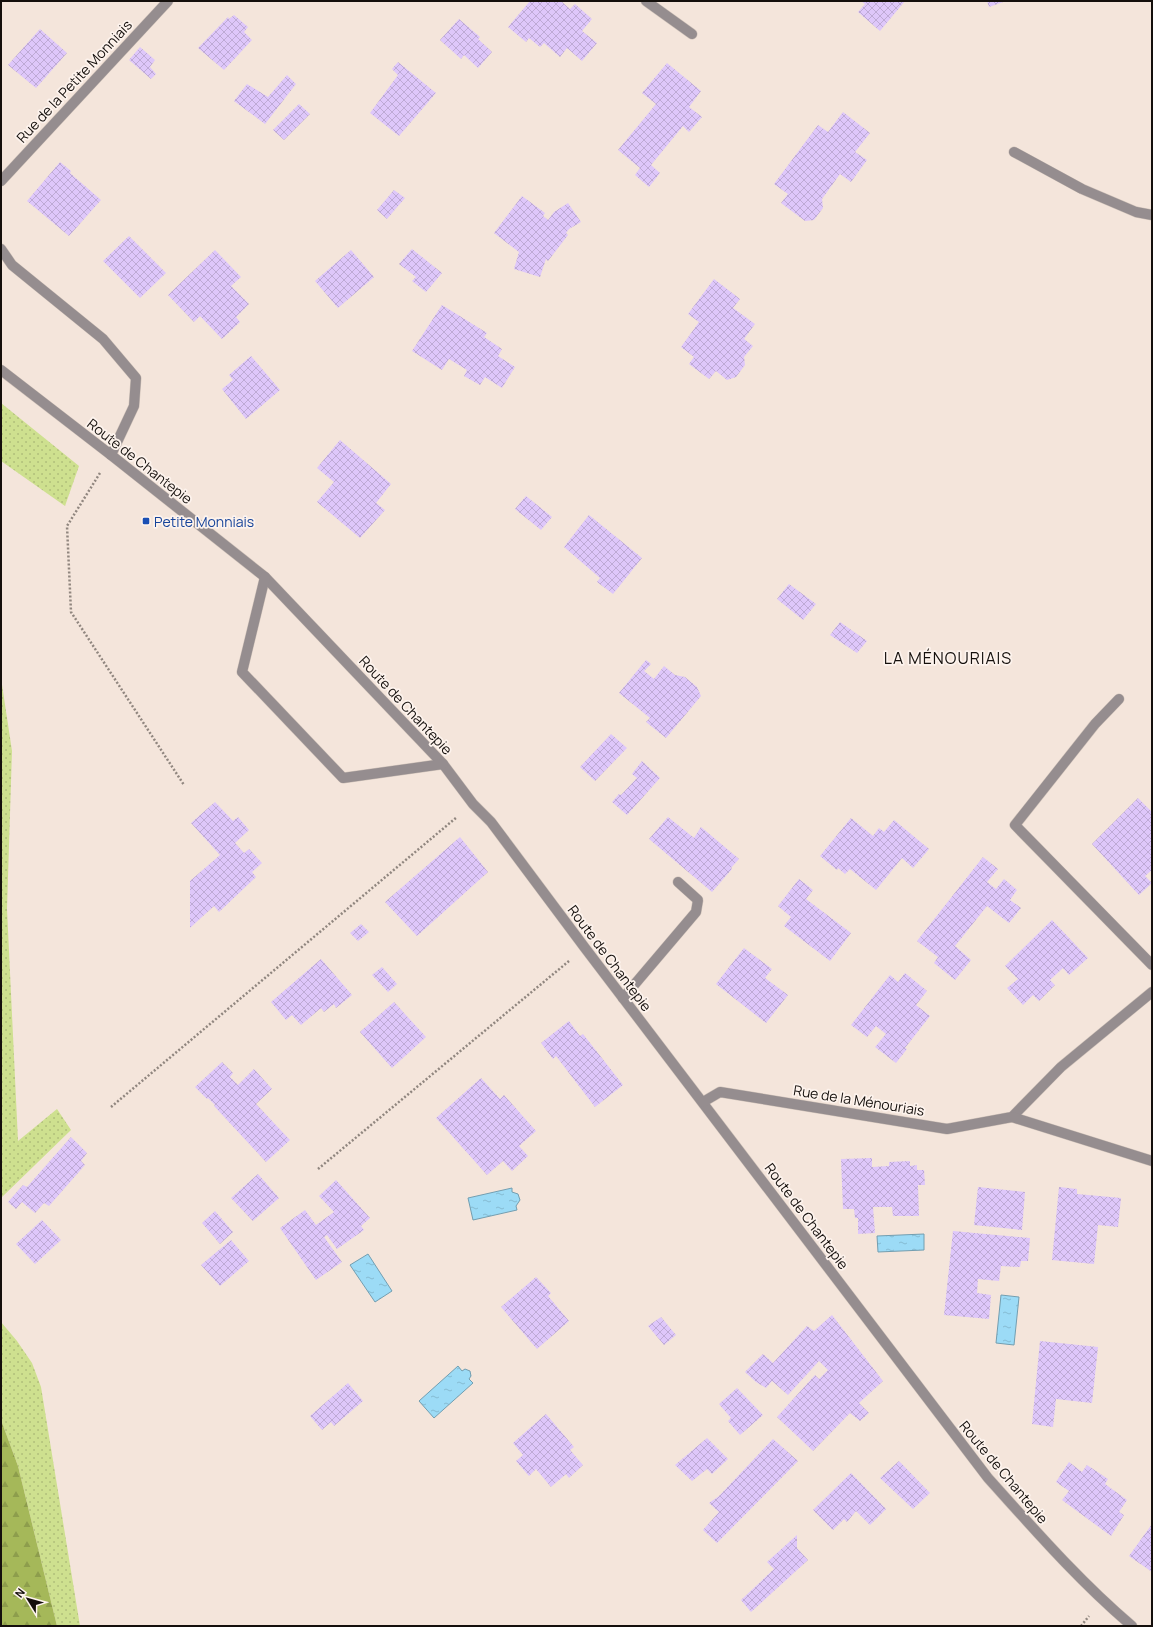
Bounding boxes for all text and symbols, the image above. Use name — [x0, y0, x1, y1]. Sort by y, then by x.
street label: Rue de la Petite Monniais — [12, 16, 136, 146]
street label: Route de Chantepie — [84, 414, 196, 508]
place label: Petite Monniais — [154, 512, 254, 531]
marker: Petite Monniais — [141, 516, 151, 526]
district label: LA MÉNOURIAIS — [884, 647, 1012, 669]
street label: Route de Chantepie — [355, 652, 457, 758]
street label: Route de Chantepie — [564, 901, 656, 1015]
street label: Rue de la Ménouriais — [792, 1080, 926, 1120]
street label: Route de Chantepie — [761, 1159, 853, 1273]
street label: Route de Chantepie — [955, 1417, 1053, 1527]
north arrow — [8, 1579, 48, 1619]
text: N — [11, 1585, 28, 1600]

